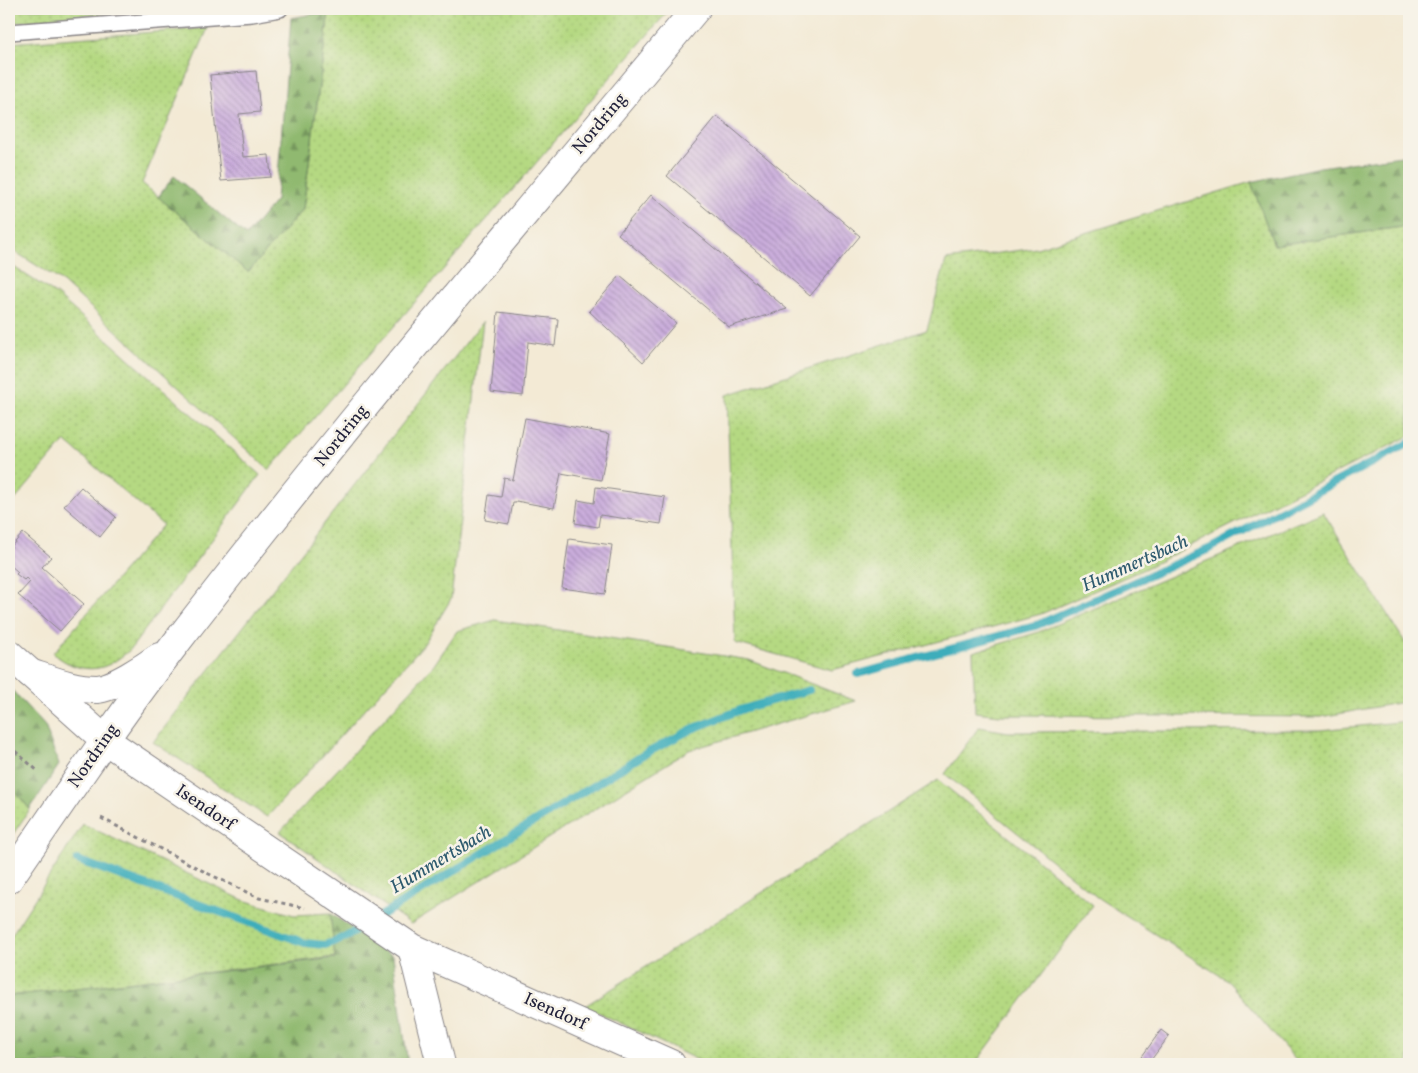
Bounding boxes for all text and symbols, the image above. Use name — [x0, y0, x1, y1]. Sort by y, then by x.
street label: Nordring — [567, 88, 633, 160]
street label: Nordring — [309, 400, 375, 472]
water label: Hummertsbach — [1078, 529, 1192, 599]
street label: Nordring — [63, 719, 125, 793]
street label: Isendorf — [170, 779, 241, 838]
water label: Hummertsbach — [385, 819, 497, 901]
street label: Isendorf — [519, 987, 592, 1038]

